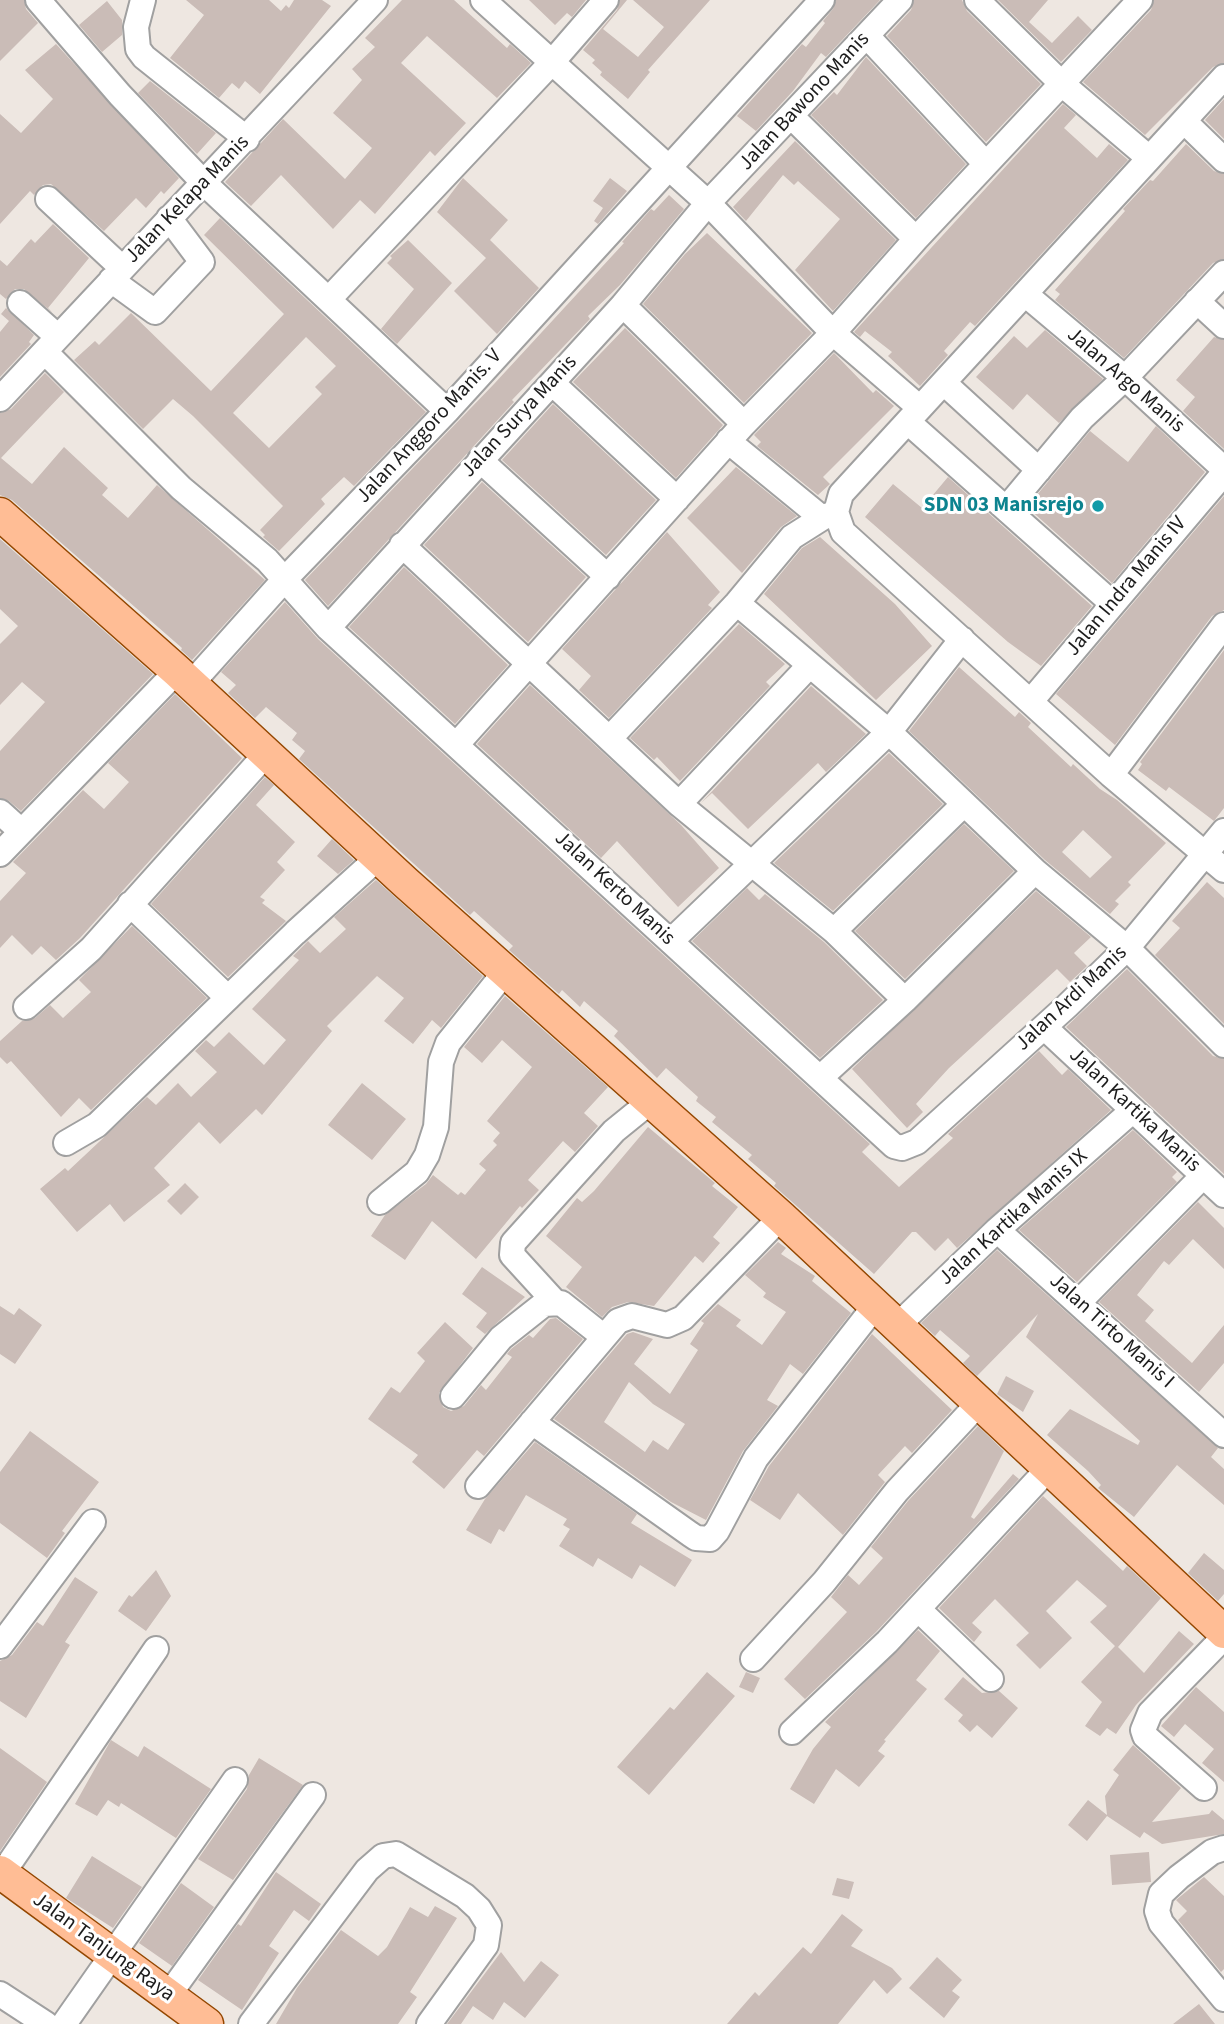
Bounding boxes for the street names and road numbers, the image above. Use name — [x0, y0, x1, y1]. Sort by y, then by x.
street label: Jalan Bawono Manis — [734, 28, 876, 176]
street label: Jalan Kelapa Manis — [121, 131, 255, 269]
street label: Jalan Argo Manis — [1061, 323, 1189, 439]
street label: Jalan Anggoro Manis. V — [352, 345, 508, 509]
street label: Jalan Surya Manis — [457, 351, 583, 483]
street label: Jalan Indra Manis IV — [1061, 512, 1193, 662]
street label: Jalan Kerto Manis — [548, 827, 680, 951]
street label: Jalan Ardi Manis — [1011, 941, 1133, 1057]
street label: Jalan Kartika Manis — [1063, 1044, 1205, 1178]
street label: Jalan Kartika Manis IX — [934, 1145, 1094, 1291]
street label: Jalan Tirto Manis I — [1043, 1269, 1179, 1395]
street label: Jalan Tanjung Raya — [27, 1888, 179, 2008]

